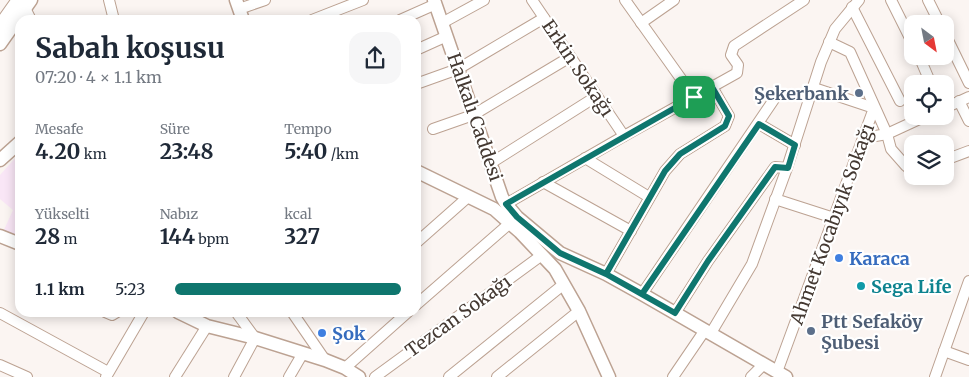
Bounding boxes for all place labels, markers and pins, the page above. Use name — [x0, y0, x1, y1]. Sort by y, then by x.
pin — [673, 76, 715, 118]
place label: Şekerbank — [754, 82, 849, 105]
marker: Şekerbank — [853, 87, 865, 99]
place label: Karaca — [849, 247, 910, 270]
marker: Karaca — [833, 252, 845, 264]
place label: Sega Life — [871, 275, 952, 298]
marker: Sega Life — [855, 280, 867, 292]
place label: Ptt Sefaköy Şubesi — [821, 310, 923, 354]
place label: Şok — [332, 322, 366, 345]
marker: Ptt Sefaköy Şubesi — [805, 325, 817, 337]
marker: Şok — [316, 327, 328, 339]

